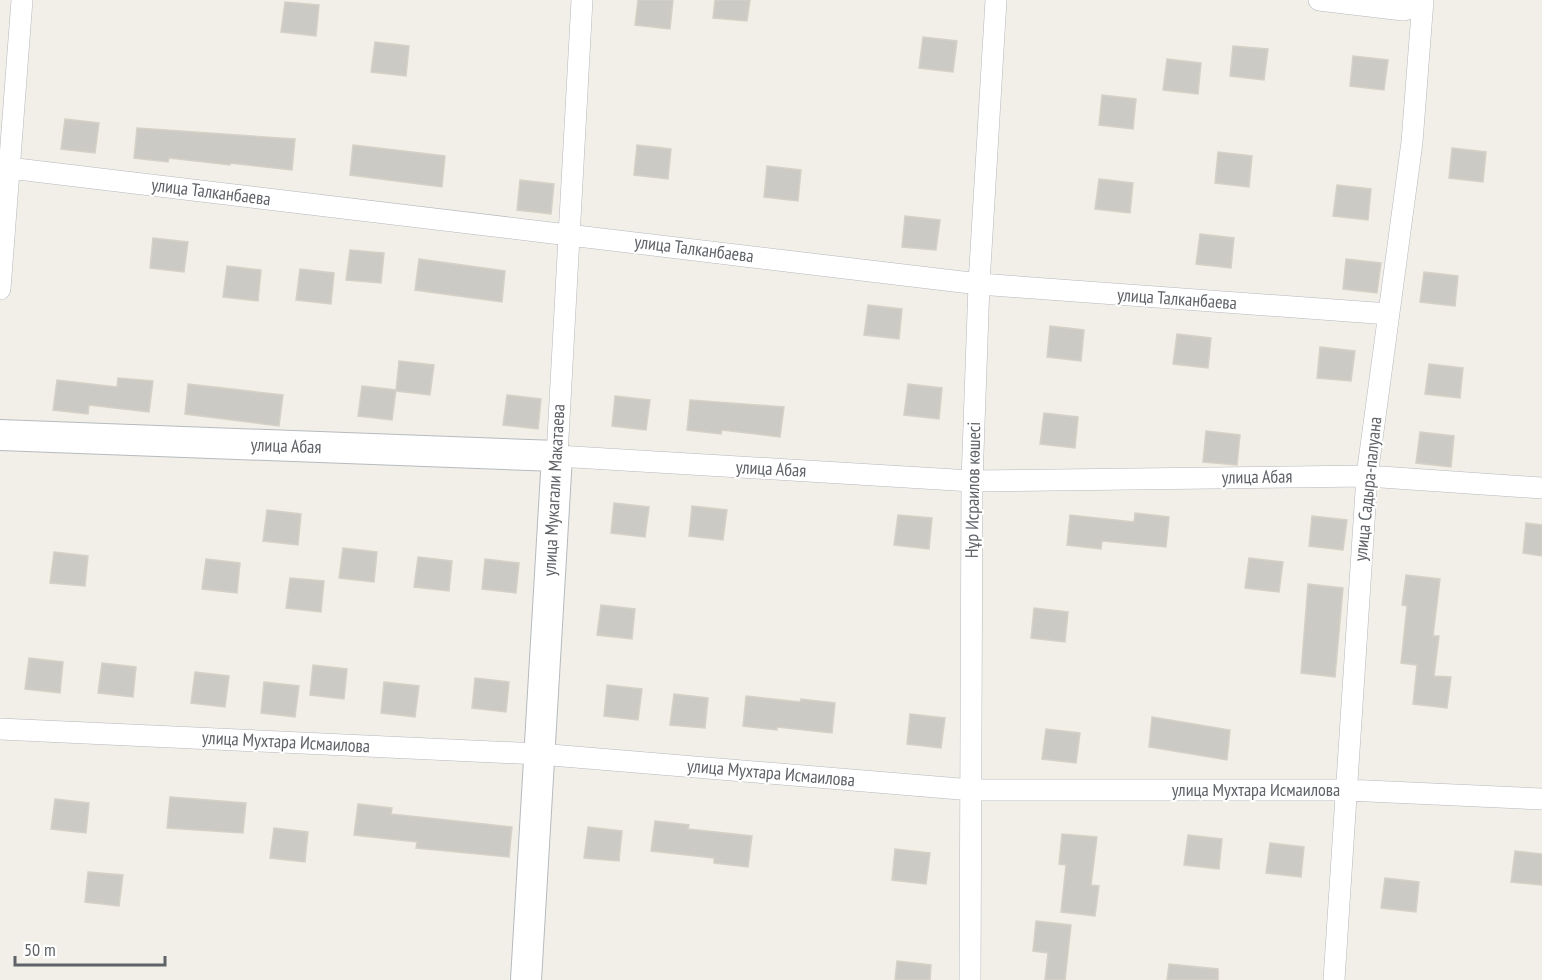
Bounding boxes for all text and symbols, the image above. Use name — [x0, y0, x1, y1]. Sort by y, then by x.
street label: улица Талканбаева — [150, 173, 272, 210]
street label: улица Талканбаева — [633, 230, 755, 267]
street label: улица Талканбаева — [1116, 283, 1238, 314]
street label: улица Мукагали Макатаева — [538, 403, 569, 577]
street label: улица Садыра-палуана — [1348, 416, 1387, 562]
street label: Нұр Исраилов көшесі — [960, 422, 985, 558]
street label: улица Абая — [250, 433, 322, 458]
street label: улица Абая — [735, 455, 807, 482]
street label: улица Абая — [1221, 464, 1293, 489]
street label: улица Мухтара Исмаилова — [201, 726, 371, 757]
street label: улица Мухтара Исмаилова — [686, 754, 856, 791]
street label: улица Мухтара Исмаилова — [1172, 778, 1340, 801]
scale bar — [15, 929, 165, 967]
text: 50 m — [24, 938, 56, 961]

